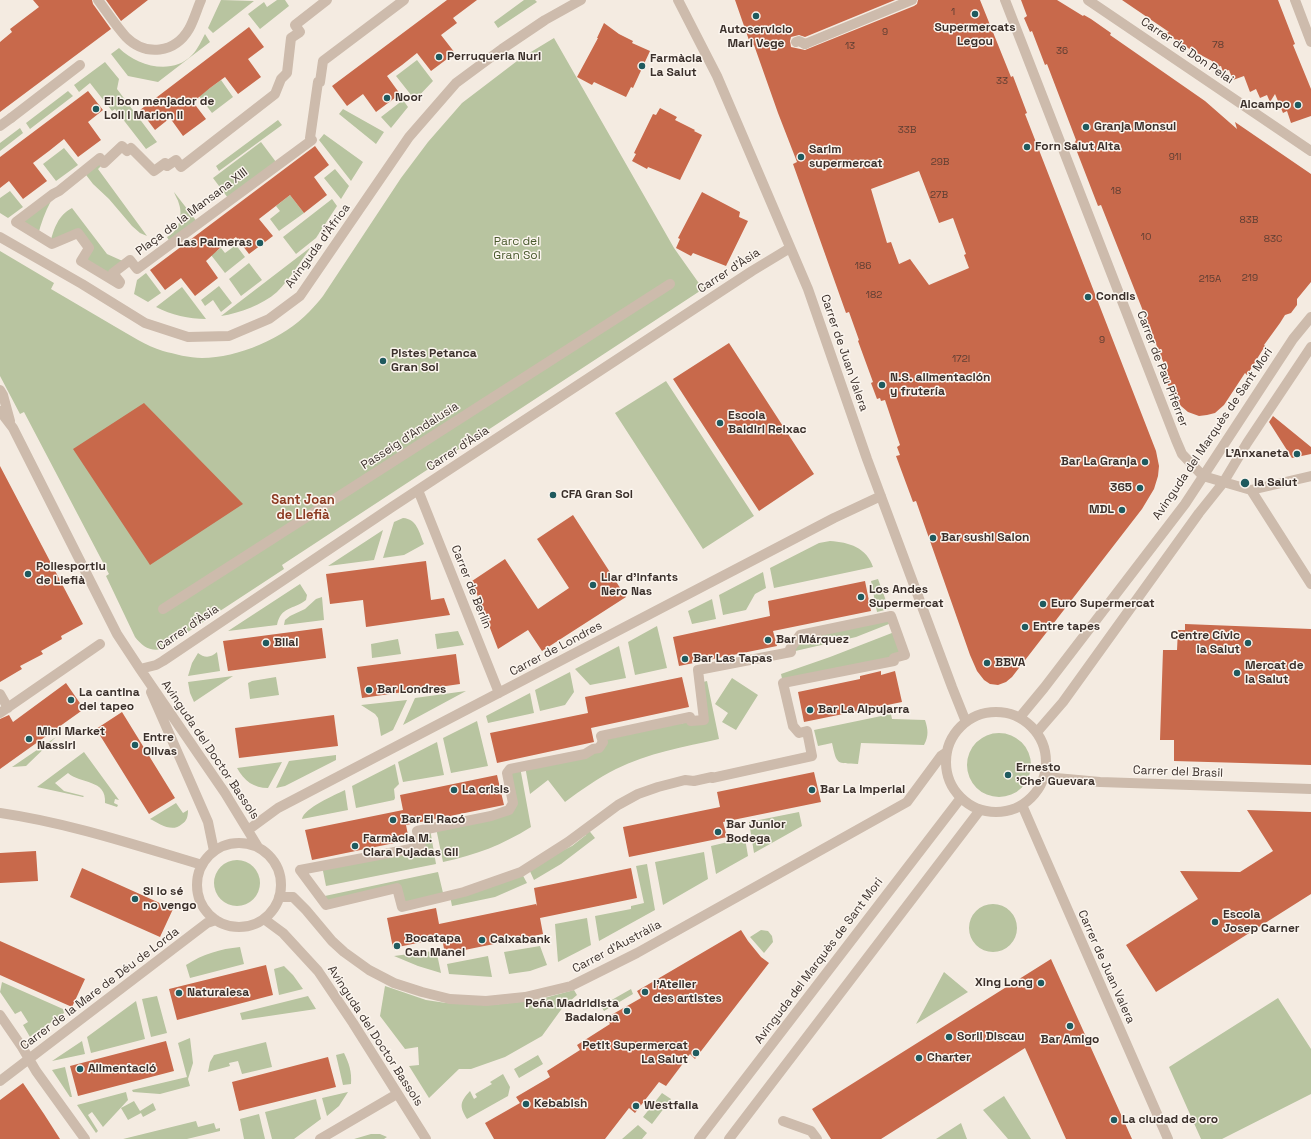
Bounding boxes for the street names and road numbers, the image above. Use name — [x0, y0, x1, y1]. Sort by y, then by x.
street label: Carrer de Don Pelai — [1138, 15, 1236, 87]
street label: Plaça de la Mansana XIII — [133, 165, 251, 259]
street label: Avinguda d'Àfrica — [283, 201, 353, 291]
street label: Carrer d'Àsia — [695, 245, 763, 297]
street label: Carrer de Juan Valera — [817, 293, 871, 413]
street label: Carrer de Pau Piferrer — [1133, 309, 1191, 429]
street label: Avinguda del Marquès de Sant Mori — [1150, 345, 1276, 523]
street label: Passeig d'Andalusia — [359, 399, 461, 473]
street label: Carrer d'Àsia — [424, 423, 492, 475]
street label: Carrer de Berlín — [448, 543, 494, 631]
street label: Carrer d'Àsia — [154, 602, 222, 654]
street label: Carrer de Londres — [507, 619, 605, 679]
street label: Avinguda del Doctor Bassols — [158, 678, 262, 822]
street label: Carrer del Brasil — [1133, 763, 1223, 781]
street label: Avinguda del Marquès de Sant Mori — [752, 875, 886, 1047]
street label: Carrer de Juan Valera — [1074, 908, 1138, 1026]
street label: Carrer d'Austràlia — [570, 918, 664, 976]
street label: Carrer de la Mare de Déu de Lorda — [18, 925, 182, 1053]
street label: Avinguda del Doctor Bassols — [324, 963, 426, 1109]

